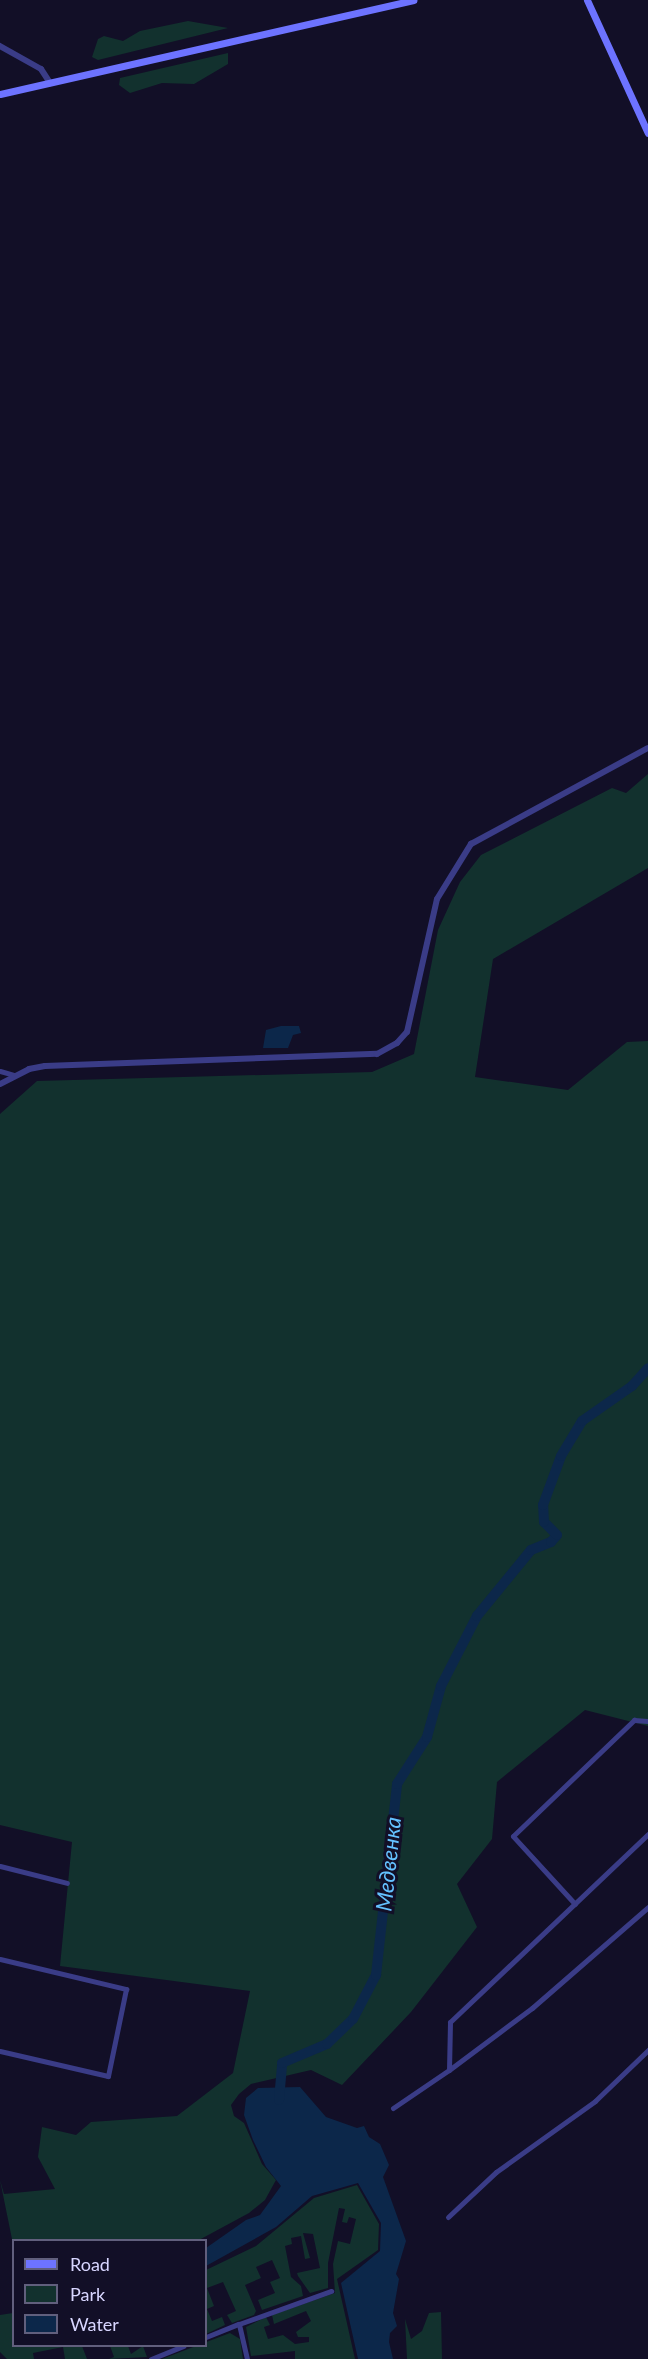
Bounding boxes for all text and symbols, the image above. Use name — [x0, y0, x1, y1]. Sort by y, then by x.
water label: Медвенка — [370, 1815, 406, 1913]
legend — [12, 2239, 207, 2347]
text: Road — [70, 2253, 110, 2275]
text: Park — [70, 2283, 105, 2305]
text: Water — [70, 2313, 119, 2335]

